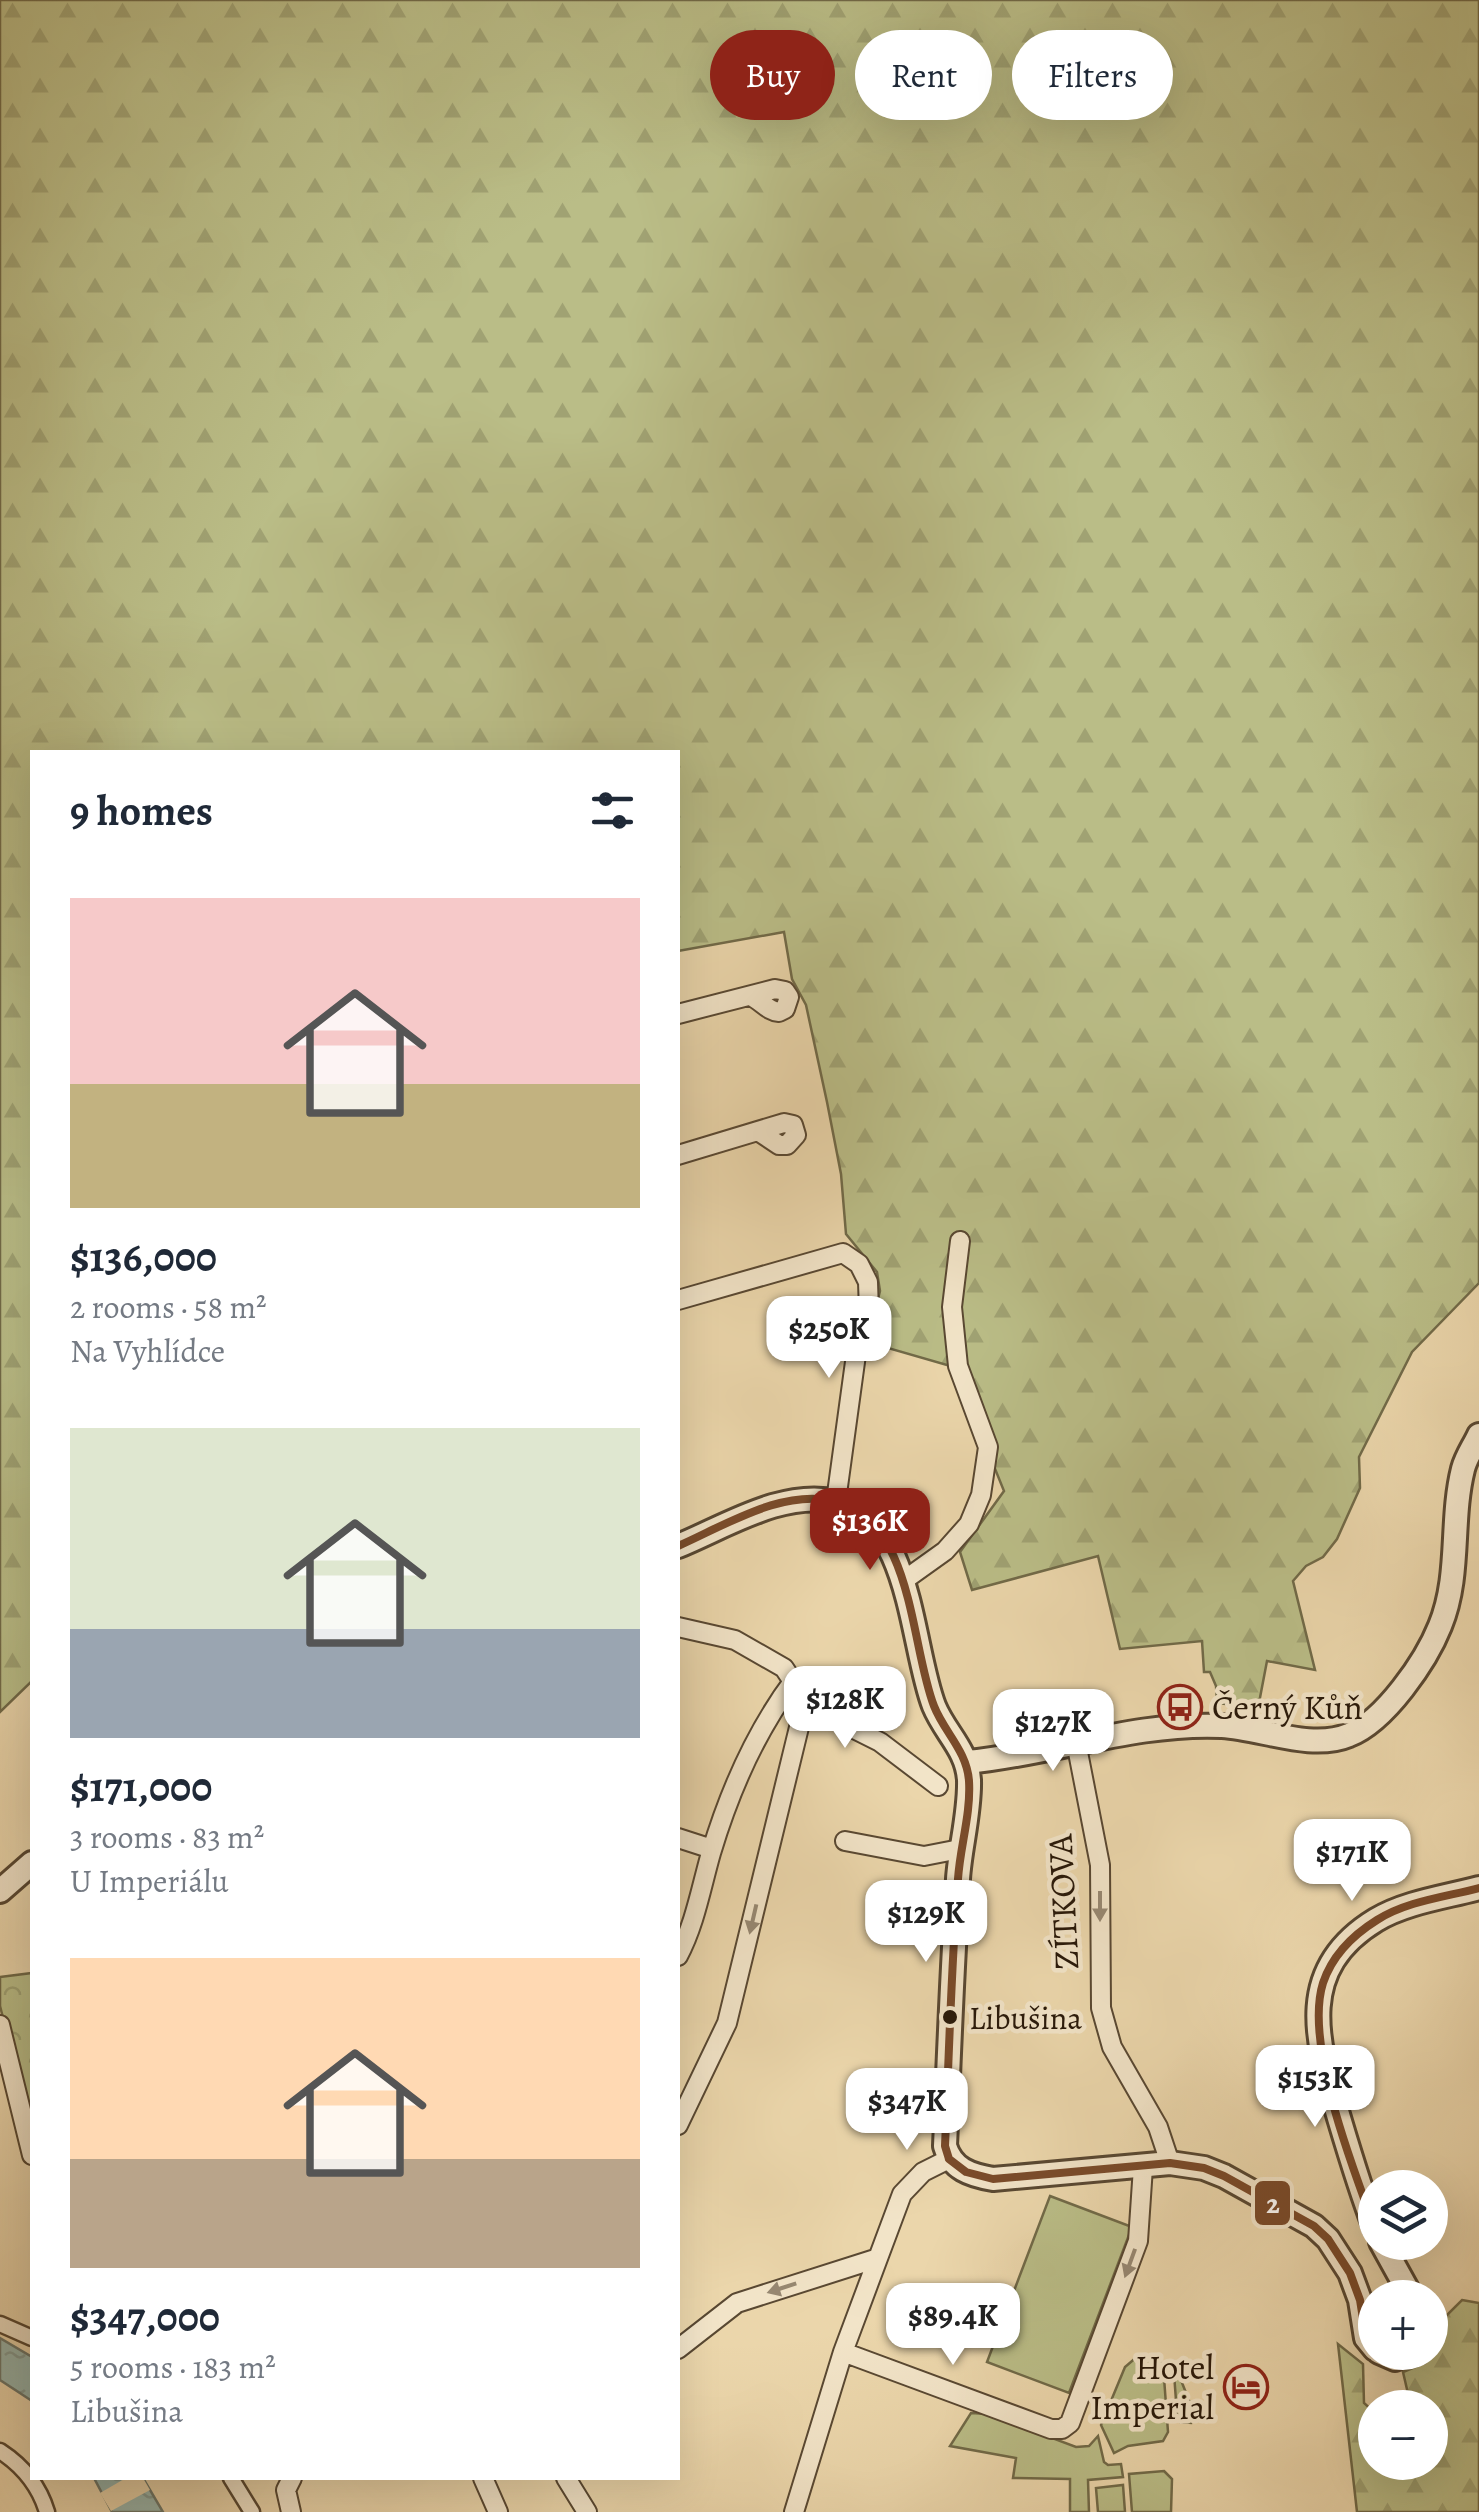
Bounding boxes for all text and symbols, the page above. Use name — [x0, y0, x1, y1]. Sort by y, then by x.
chip: Buy — [710, 30, 835, 120]
chip: Rent — [855, 30, 992, 120]
chip: Filters — [1012, 30, 1173, 120]
text: 9 homes — [70, 782, 213, 839]
icon: filters — [585, 783, 640, 838]
icon: home — [265, 963, 445, 1143]
text: $136,000 — [70, 1228, 217, 1285]
text: 2 rooms · 58 m² — [70, 1285, 267, 1329]
pin: $250K — [759, 1296, 899, 1381]
text: $250K — [788, 1306, 870, 1350]
text: Na Vyhlídce — [70, 1329, 225, 1373]
pin: $136K — [800, 1488, 940, 1573]
icon: home — [265, 1493, 445, 1673]
text: $136K — [832, 1498, 908, 1542]
pin: $128K — [775, 1666, 915, 1751]
text: $128K — [806, 1676, 884, 1720]
place label: Černý Kůň — [1212, 1683, 1363, 1731]
bus stop icon: Černý Kůň — [1157, 1684, 1203, 1730]
pin: $127K — [983, 1689, 1123, 1774]
text: $127K — [1015, 1699, 1091, 1743]
text: $171,000 — [70, 1758, 212, 1815]
text: 3 rooms · 83 m² — [70, 1815, 264, 1859]
pin: $171K — [1282, 1819, 1422, 1904]
text: $171K — [1316, 1829, 1388, 1873]
street label: ZÍTKOVA — [1035, 1832, 1091, 1971]
text: U Imperiálu — [70, 1859, 229, 1903]
pin: $129K — [856, 1880, 996, 1965]
text: $129K — [887, 1890, 965, 1934]
one-way arrow — [1092, 1890, 1108, 1922]
one-way arrow — [745, 1904, 760, 1935]
place label: Libušina — [969, 1996, 1082, 2040]
marker: Libušina — [940, 2007, 960, 2027]
icon: home — [265, 2023, 445, 2203]
pin: $153K — [1245, 2045, 1385, 2130]
text: $153K — [1278, 2055, 1352, 2099]
pin: $347K — [837, 2068, 977, 2153]
text: $347K — [868, 2078, 946, 2122]
map controls — [1358, 2170, 1448, 2480]
button: layers — [1358, 2170, 1448, 2260]
line badge: 2 — [1253, 2179, 1292, 2227]
text: 2 — [1266, 2185, 1280, 2223]
one-way arrow — [1122, 2249, 1137, 2279]
button: + — [1358, 2280, 1448, 2370]
one-way arrow — [767, 2282, 797, 2297]
pin: $89.4K — [872, 2283, 1034, 2368]
text: $347,000 — [70, 2288, 220, 2345]
text: $89.4K — [908, 2293, 998, 2337]
place label: Hotel Imperial — [1090, 2343, 1214, 2431]
text: 5 rooms · 183 m² — [70, 2345, 276, 2389]
hotel icon: Hotel Imperial — [1223, 2364, 1269, 2410]
text: Libušina — [70, 2389, 183, 2433]
button: − — [1358, 2390, 1448, 2480]

